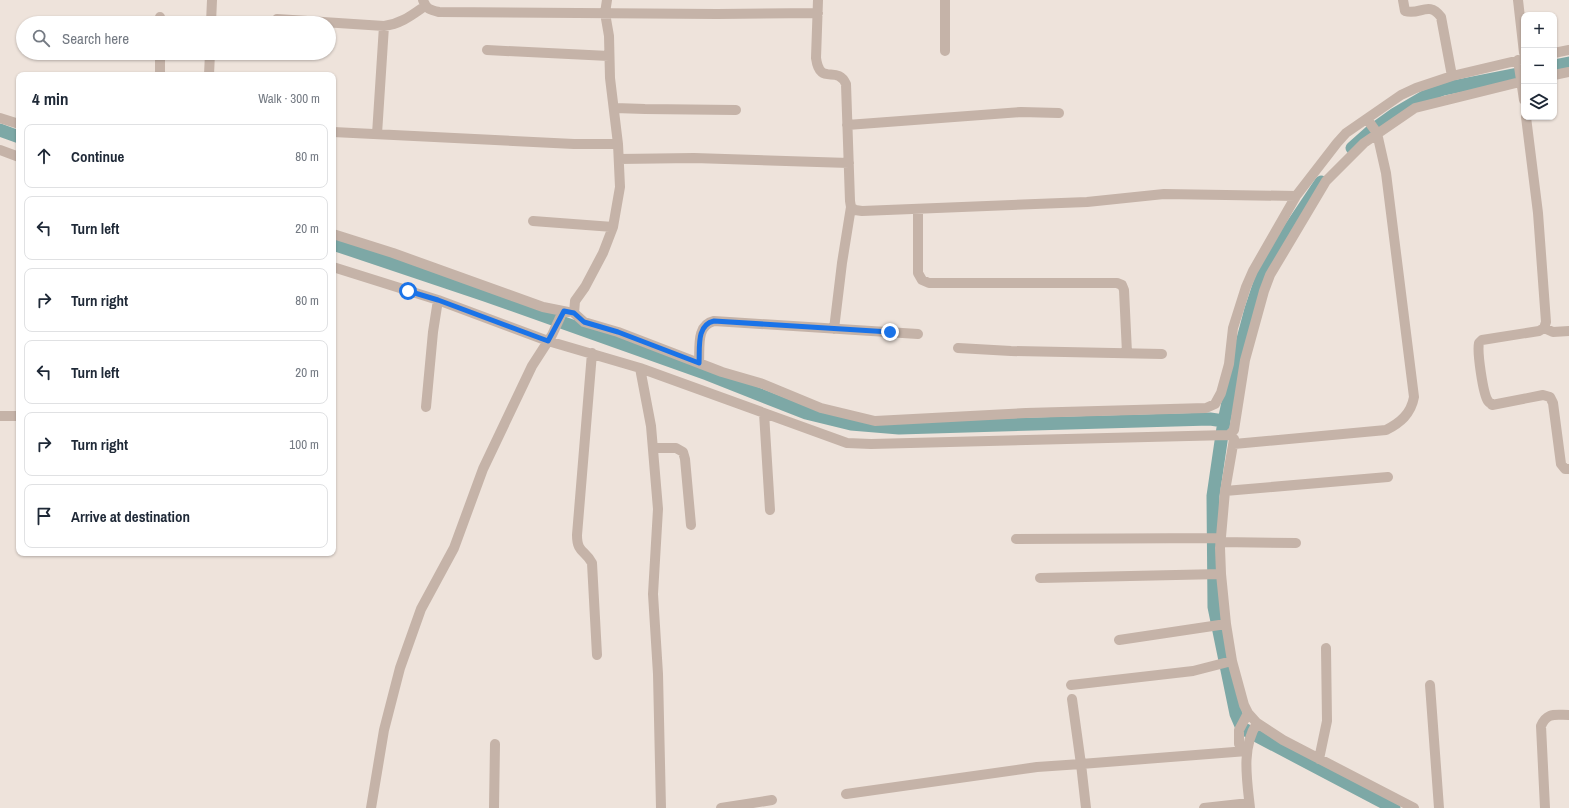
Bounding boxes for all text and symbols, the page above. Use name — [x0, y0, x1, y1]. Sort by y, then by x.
map controls — [1521, 12, 1557, 120]
button: + — [1521, 12, 1557, 48]
search box — [16, 16, 336, 60]
icon: search — [30, 27, 52, 49]
text: Search here — [62, 28, 129, 49]
button: − — [1521, 48, 1557, 84]
button: layers — [1521, 84, 1557, 120]
text: 4 min — [32, 87, 68, 110]
text: Walk · 300 m — [258, 90, 320, 107]
icon: ahead — [33, 145, 55, 167]
text: Continue — [71, 146, 124, 167]
text: 80 m — [295, 148, 319, 165]
icon: left — [33, 217, 55, 239]
text: Turn left — [71, 218, 119, 239]
text: 20 m — [295, 220, 319, 237]
route start — [399, 282, 417, 300]
icon: right — [33, 289, 55, 311]
text: Turn right — [71, 290, 128, 311]
text: 80 m — [295, 292, 319, 309]
route end — [881, 323, 899, 341]
icon: left — [33, 361, 55, 383]
text: Turn left — [71, 362, 119, 383]
text: 20 m — [295, 364, 319, 381]
icon: right — [33, 433, 55, 455]
text: Turn right — [71, 434, 128, 455]
text: 100 m — [289, 436, 319, 453]
icon: arrive — [33, 505, 55, 527]
text: Arrive at destination — [71, 506, 190, 527]

